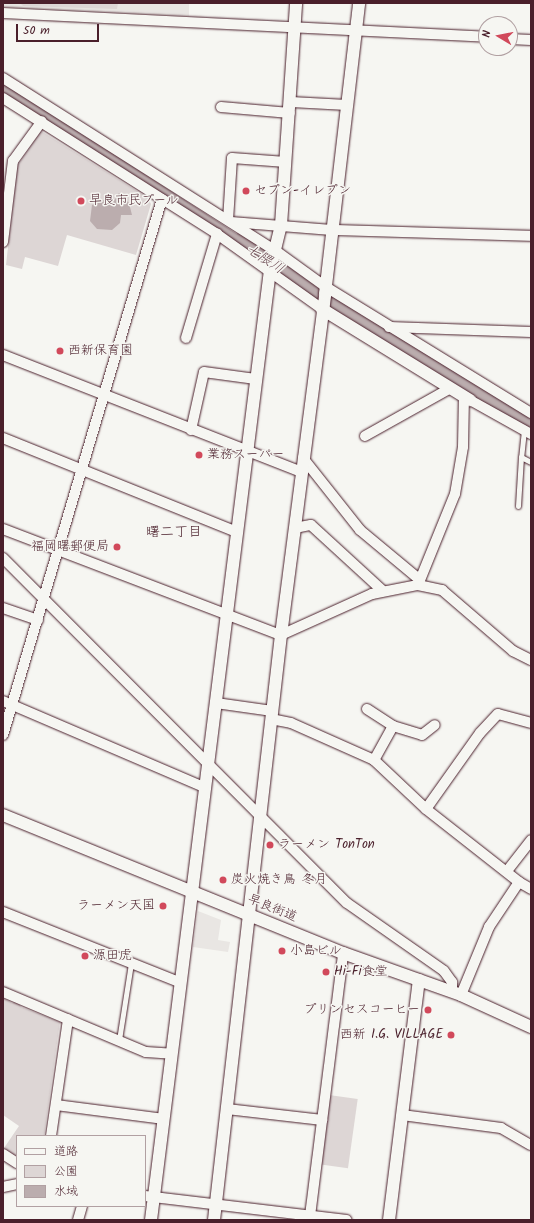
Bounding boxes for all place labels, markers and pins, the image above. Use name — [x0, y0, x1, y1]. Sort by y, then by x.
place label: セブン-イレブン — [254, 183, 351, 199]
marker: セブン-イレブン — [241, 186, 251, 196]
place label: 早良市民プール — [89, 193, 179, 209]
marker: 早良市民プール — [76, 196, 86, 206]
place label: 西新保育園 — [68, 343, 133, 359]
marker: 西新保育園 — [55, 346, 65, 356]
place label: 業務スーパー — [207, 447, 284, 463]
marker: 業務スーパー — [194, 450, 204, 460]
place label: 福岡曙郵便局 — [31, 539, 109, 555]
marker: 福岡曙郵便局 — [112, 542, 122, 552]
place label: ラーメン TonTon — [278, 837, 375, 853]
marker: ラーメン TonTon — [265, 840, 275, 850]
place label: 炭火焼き鳥 冬月 — [231, 872, 327, 888]
marker: 炭火焼き鳥 冬月 — [218, 875, 228, 885]
place label: ラーメン天国 — [77, 898, 155, 914]
marker: ラーメン天国 — [158, 901, 168, 911]
place label: 小島ビル — [290, 943, 342, 959]
marker: 小島ビル — [277, 946, 287, 956]
place label: 源田虎 — [93, 948, 132, 964]
marker: 源田虎 — [80, 951, 90, 961]
place label: Hi-Fi食堂 — [334, 964, 388, 980]
marker: Hi-Fi食堂 — [321, 967, 331, 977]
place label: プリンセスコーヒー — [304, 1002, 420, 1018]
marker: プリンセスコーヒー — [423, 1005, 433, 1015]
place label: 西新 I.G. VILLAGE — [340, 1027, 443, 1043]
marker: 西新 I.G. VILLAGE — [446, 1030, 456, 1040]

